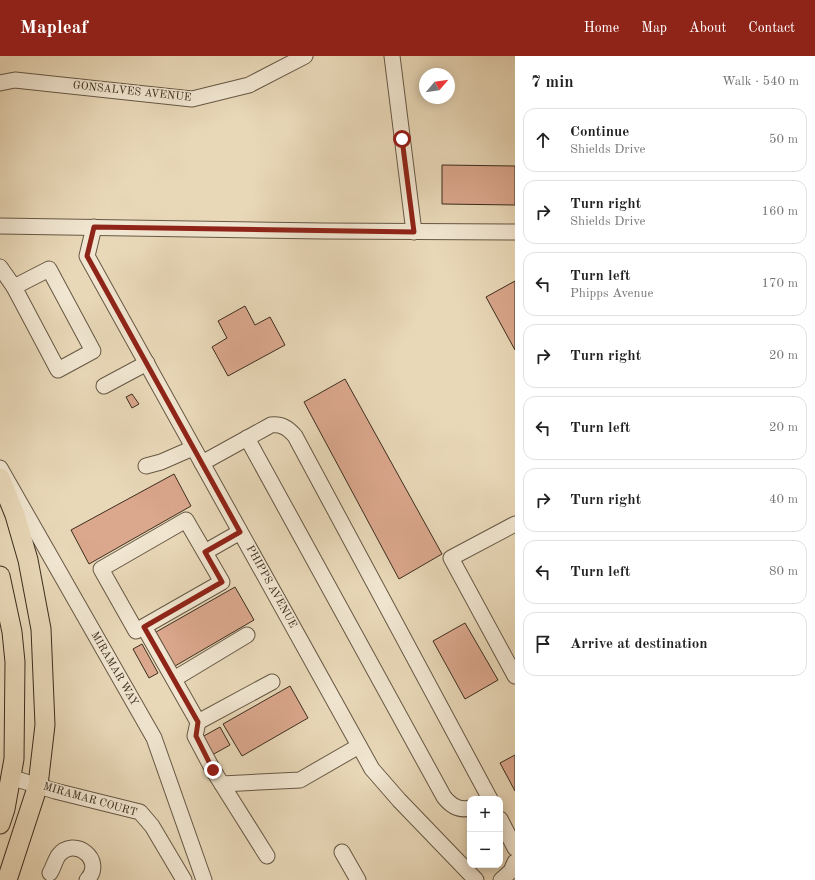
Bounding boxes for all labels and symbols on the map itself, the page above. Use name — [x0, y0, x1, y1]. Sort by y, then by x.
north arrow — [419, 68, 455, 104]
street label: GONSALVES AVENUE — [72, 80, 192, 104]
route start — [393, 130, 411, 148]
street label: PHIPPS AVENUE — [244, 544, 298, 630]
street label: MIRAMAR WAY — [88, 630, 140, 708]
route end — [204, 761, 222, 779]
street label: MIRAMAR COURT — [42, 781, 139, 819]

